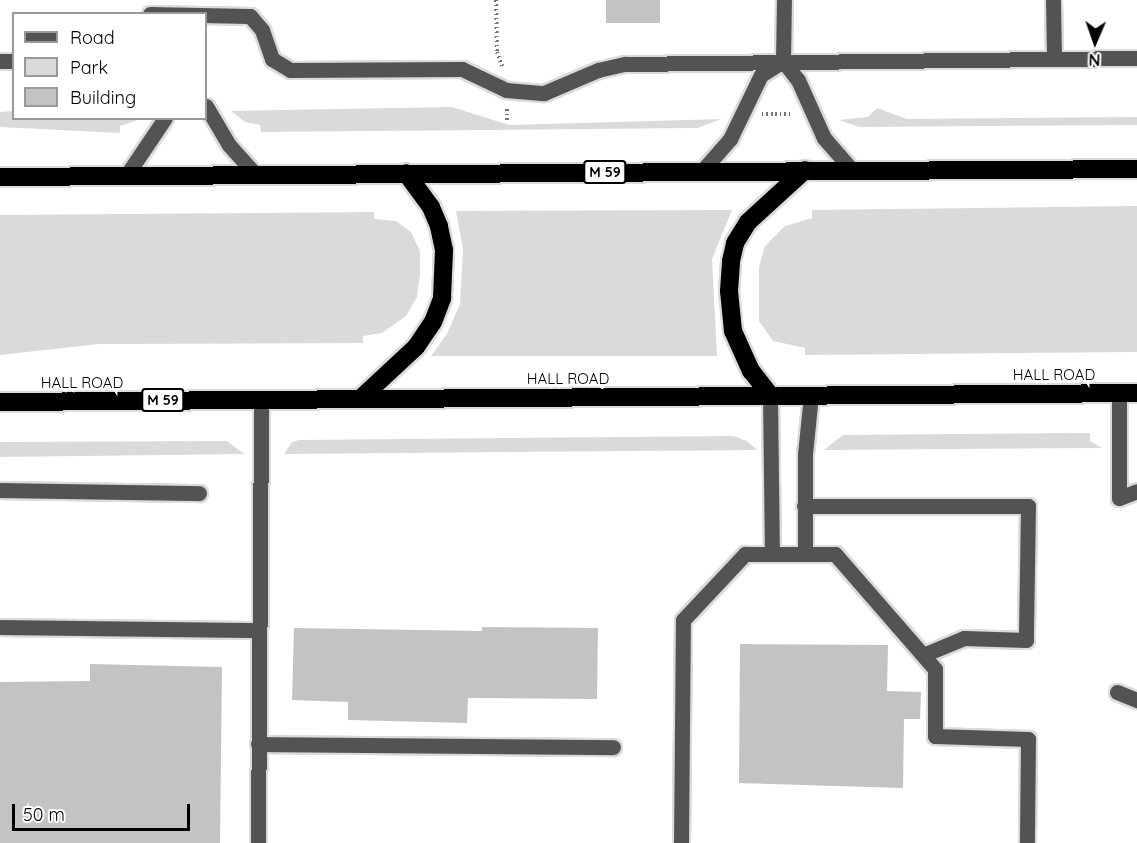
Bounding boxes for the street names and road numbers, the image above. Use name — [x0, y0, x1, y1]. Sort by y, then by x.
road number: M 59 — [582, 161, 628, 183]
street label: HALL ROAD — [1013, 366, 1095, 384]
street label: HALL ROAD — [527, 370, 609, 388]
street label: HALL ROAD — [41, 374, 123, 392]
road number: M 59 — [140, 389, 186, 411]

